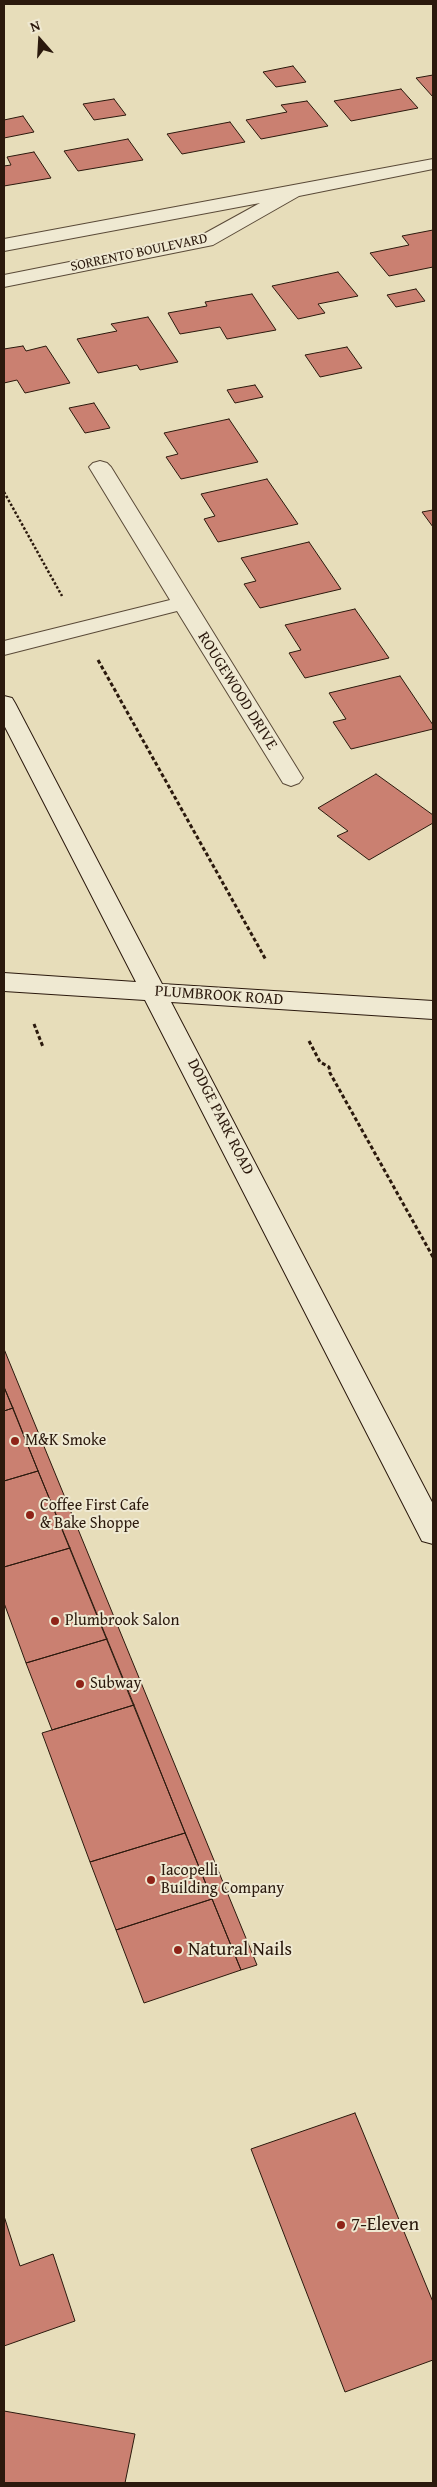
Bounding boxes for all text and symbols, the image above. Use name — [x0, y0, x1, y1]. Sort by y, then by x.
north arrow — [15, 15, 65, 65]
text: N — [27, 15, 43, 37]
street label: SORRENTO BOULEVARD — [69, 230, 209, 276]
street label: ROUGEWOOD DRIVE — [193, 629, 281, 753]
street label: PLUMBROOK ROAD — [154, 982, 284, 1010]
street label: DODGE PARK ROAD — [182, 1056, 258, 1178]
place label: M&K Smoke — [25, 1431, 106, 1451]
marker: M&K Smoke — [9, 1435, 21, 1447]
place label: Coffee First Cafe & Bake Shoppe — [40, 1496, 149, 1534]
marker: Coffee First Cafe & Bake Shoppe — [24, 1509, 36, 1521]
place label: Plumbrook Salon — [65, 1611, 179, 1631]
marker: Plumbrook Salon — [49, 1615, 61, 1627]
place label: Subway — [90, 1674, 141, 1694]
marker: Subway — [74, 1678, 86, 1690]
place label: Iacopelli Building Company — [161, 1861, 284, 1899]
marker: Iacopelli Building Company — [145, 1874, 157, 1886]
place label: Natural Nails — [188, 1939, 292, 1961]
marker: Natural Nails — [172, 1944, 184, 1956]
place label: 7-Eleven — [351, 2214, 419, 2236]
marker: 7-Eleven — [335, 2219, 347, 2231]

